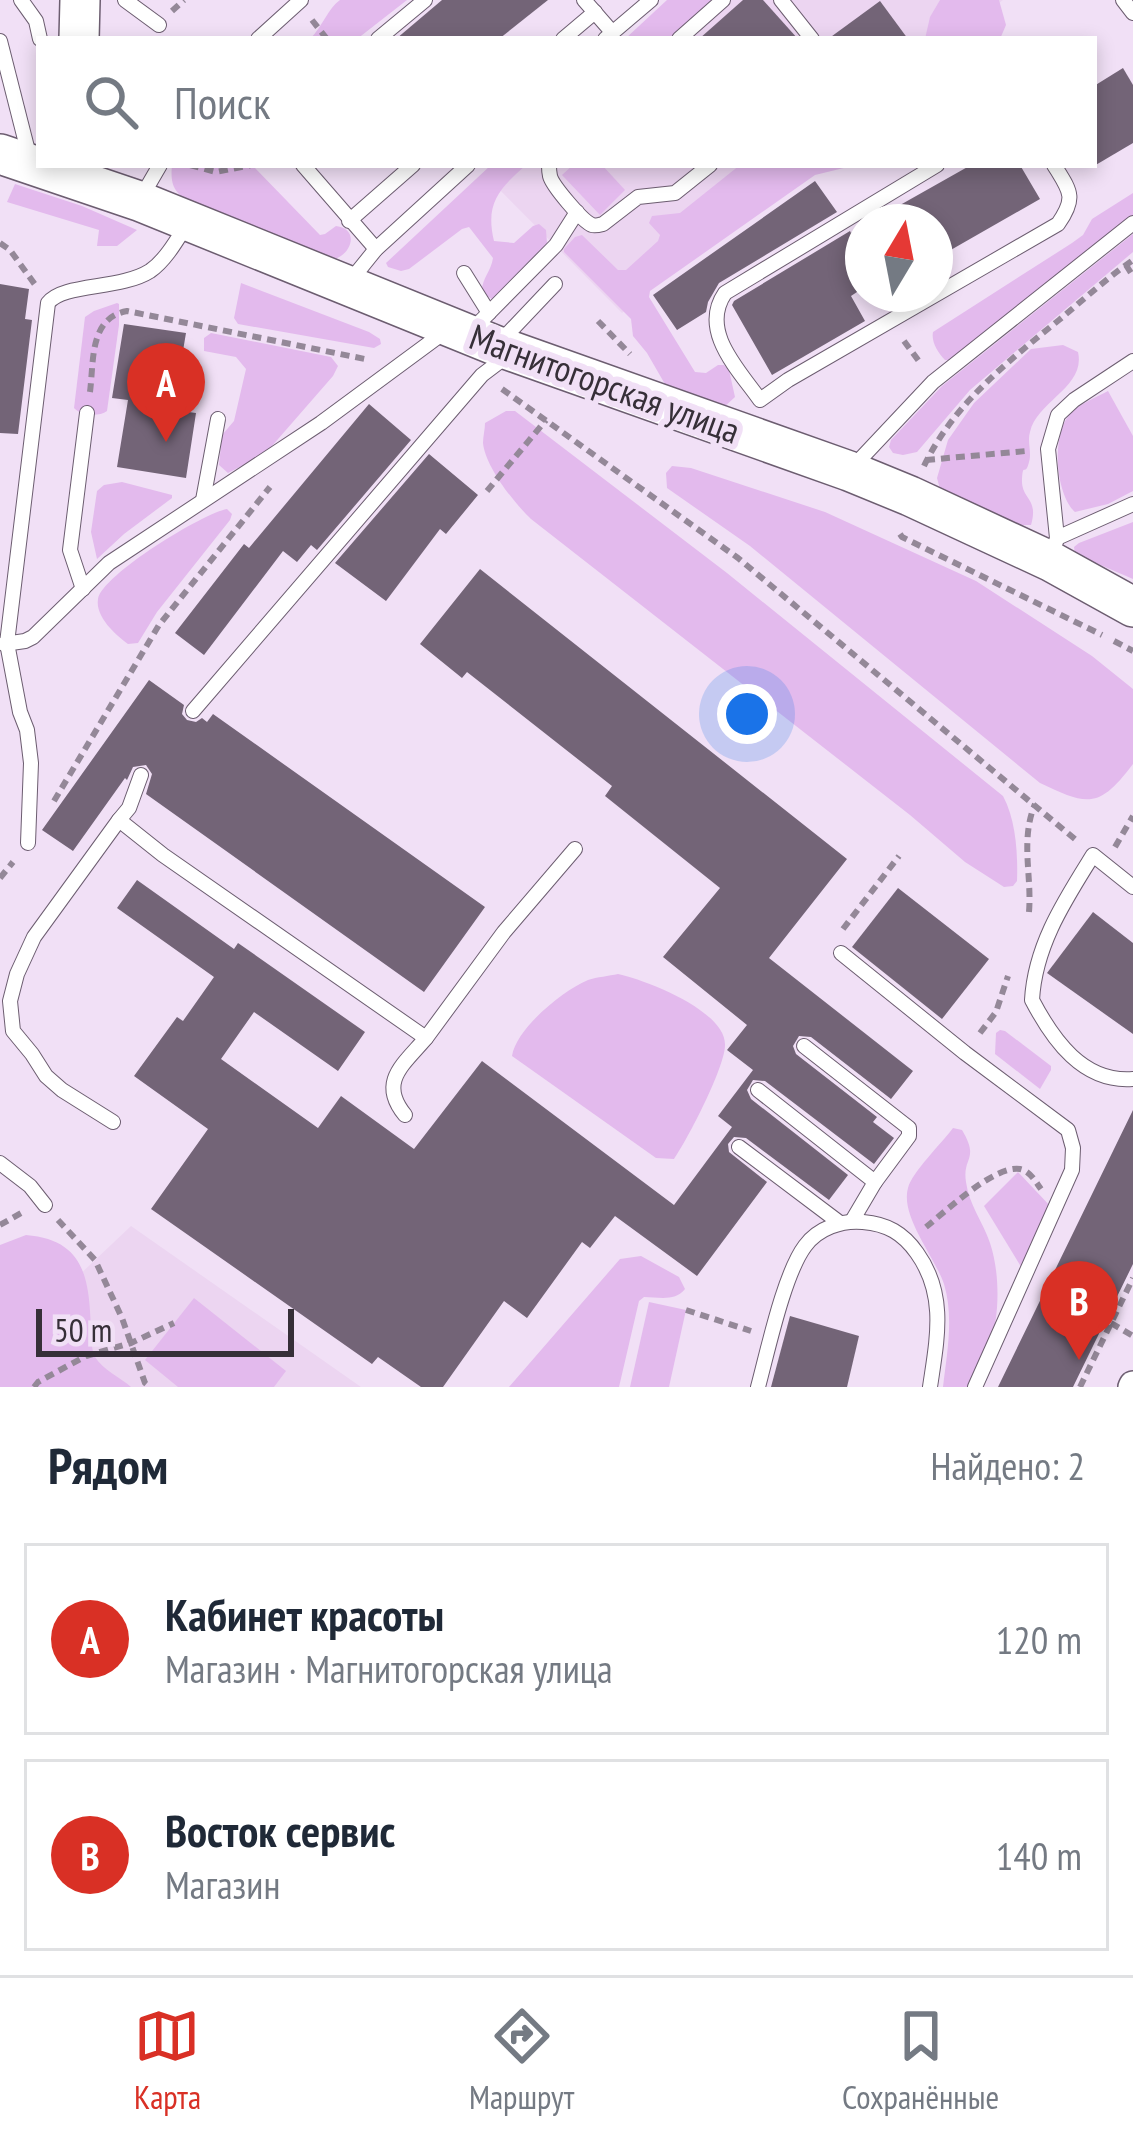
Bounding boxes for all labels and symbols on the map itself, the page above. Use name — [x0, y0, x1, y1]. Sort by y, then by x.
north arrow — [845, 204, 953, 312]
street label: Магнитогорская улица — [464, 312, 746, 454]
pin: A — [127, 343, 205, 442]
your location — [717, 684, 777, 744]
pin: B — [1040, 1261, 1118, 1360]
scale bar — [36, 1303, 294, 1356]

